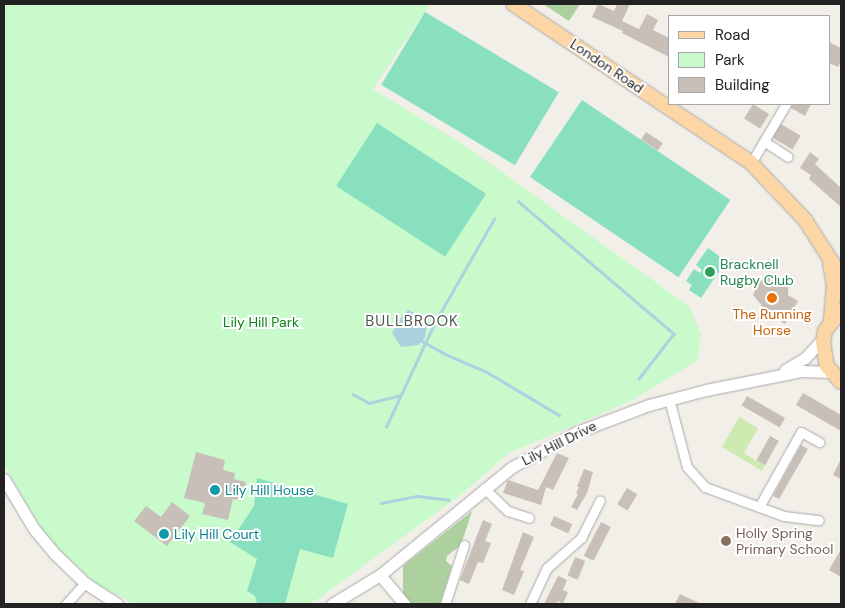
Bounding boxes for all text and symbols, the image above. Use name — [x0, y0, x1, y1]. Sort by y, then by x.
legend — [668, 15, 830, 105]
text: Road — [715, 25, 750, 45]
street label: London Road — [567, 35, 647, 97]
text: Park — [715, 50, 745, 70]
text: Building — [715, 75, 770, 95]
place label: Bracknell Rugby Club — [720, 256, 794, 288]
marker: Bracknell Rugby Club — [704, 266, 716, 278]
marker: The Running Horse — [766, 292, 778, 304]
place label: The Running Horse — [732, 306, 812, 338]
district label: BULLBROOK — [364, 313, 460, 331]
park label: Lily Hill Park — [223, 314, 299, 330]
street label: Lily Hill Drive — [519, 417, 599, 469]
place label: Lily Hill House — [225, 482, 314, 498]
marker: Lily Hill House — [209, 484, 221, 496]
place label: Holly Spring Primary School — [736, 525, 833, 558]
place label: Lily Hill Court — [174, 526, 259, 542]
marker: Lily Hill Court — [158, 528, 170, 540]
marker: Holly Spring Primary School — [720, 535, 732, 547]

